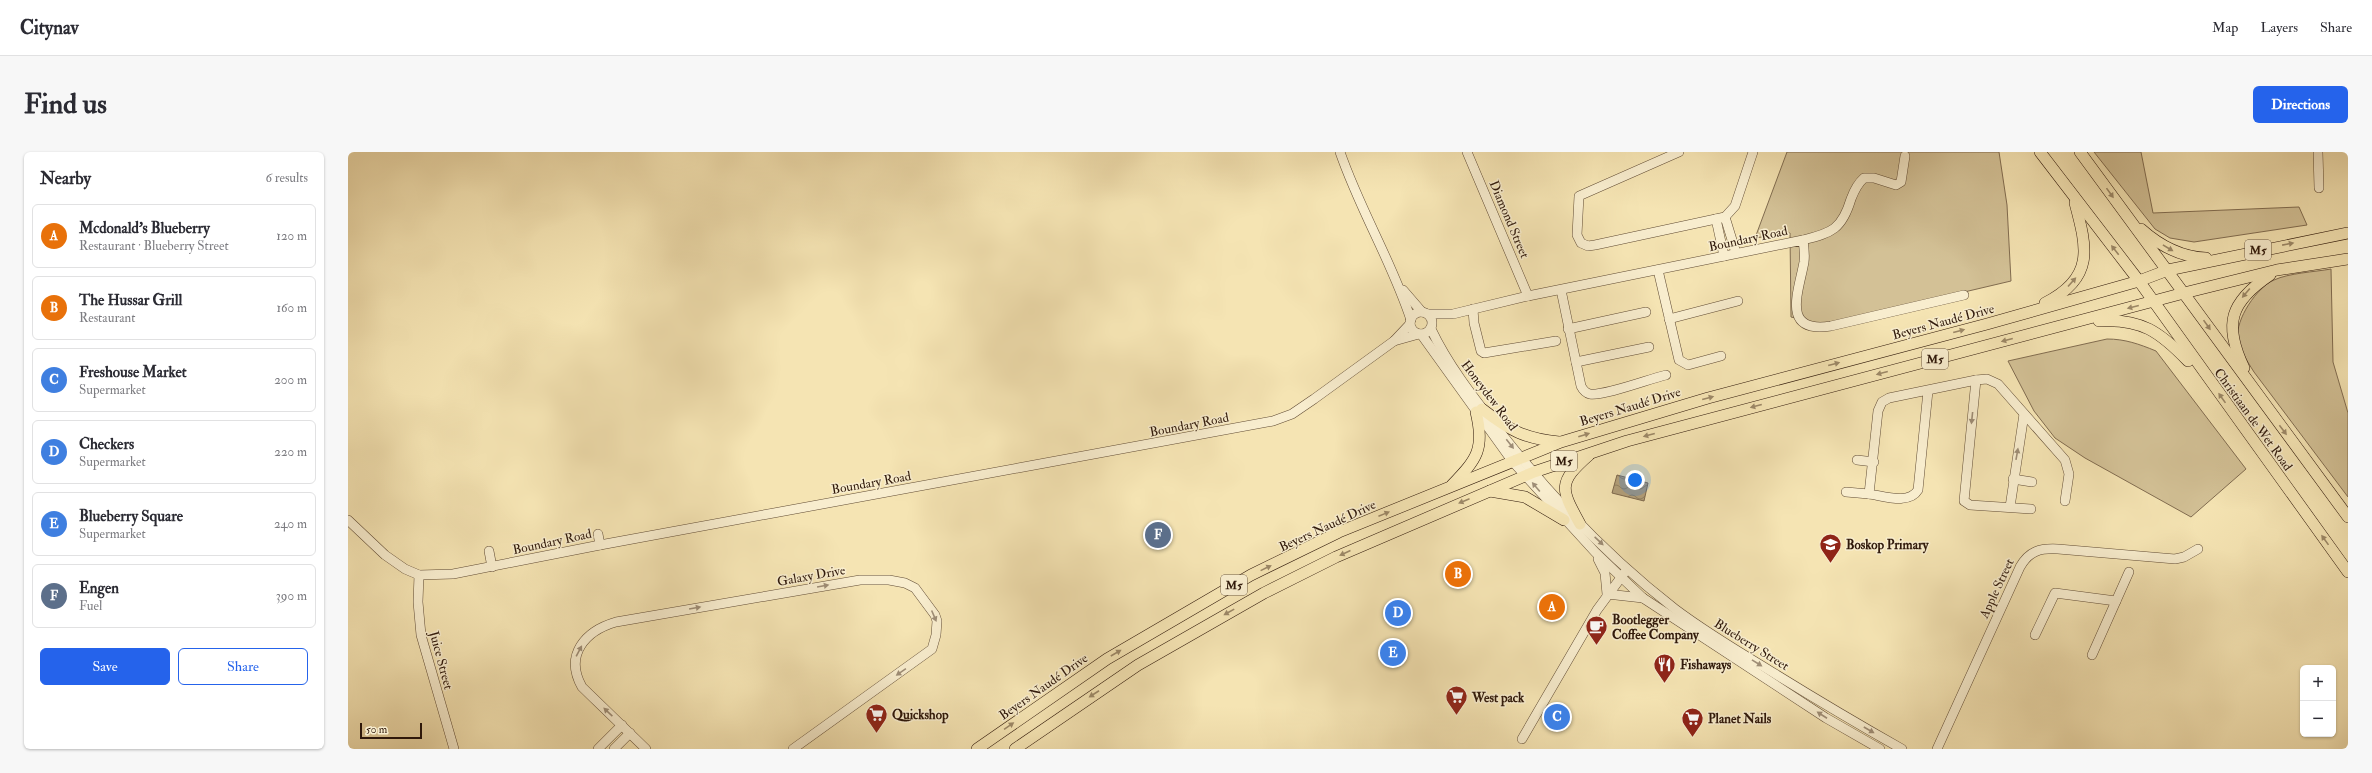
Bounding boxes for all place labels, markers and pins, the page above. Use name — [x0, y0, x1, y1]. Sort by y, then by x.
pin: F — [1145, 520, 1171, 550]
school or university icon: Boskop Primary — [1818, 531, 1844, 564]
place label: Boskop Primary — [1846, 537, 1930, 554]
pin: B — [1445, 559, 1471, 589]
pin: A — [1539, 592, 1565, 622]
pin: D — [1385, 598, 1411, 628]
place label: Bootlegger Coffee Company — [1612, 612, 1700, 644]
cafe icon: Bootlegger Coffee Company — [1583, 613, 1609, 646]
pin: E — [1380, 638, 1406, 668]
restaurant icon: Fishaways — [1651, 651, 1677, 684]
place label: Fishaways — [1680, 657, 1732, 674]
supermarket icon: West pack — [1443, 684, 1469, 717]
place label: West pack — [1471, 690, 1525, 707]
supermarket icon: Quickshop — [863, 701, 889, 734]
pin: C — [1544, 702, 1570, 732]
supermarket icon: Planet Nails — [1679, 705, 1705, 738]
place label: Quickshop — [892, 707, 949, 724]
place label: Planet Nails — [1708, 711, 1772, 727]

